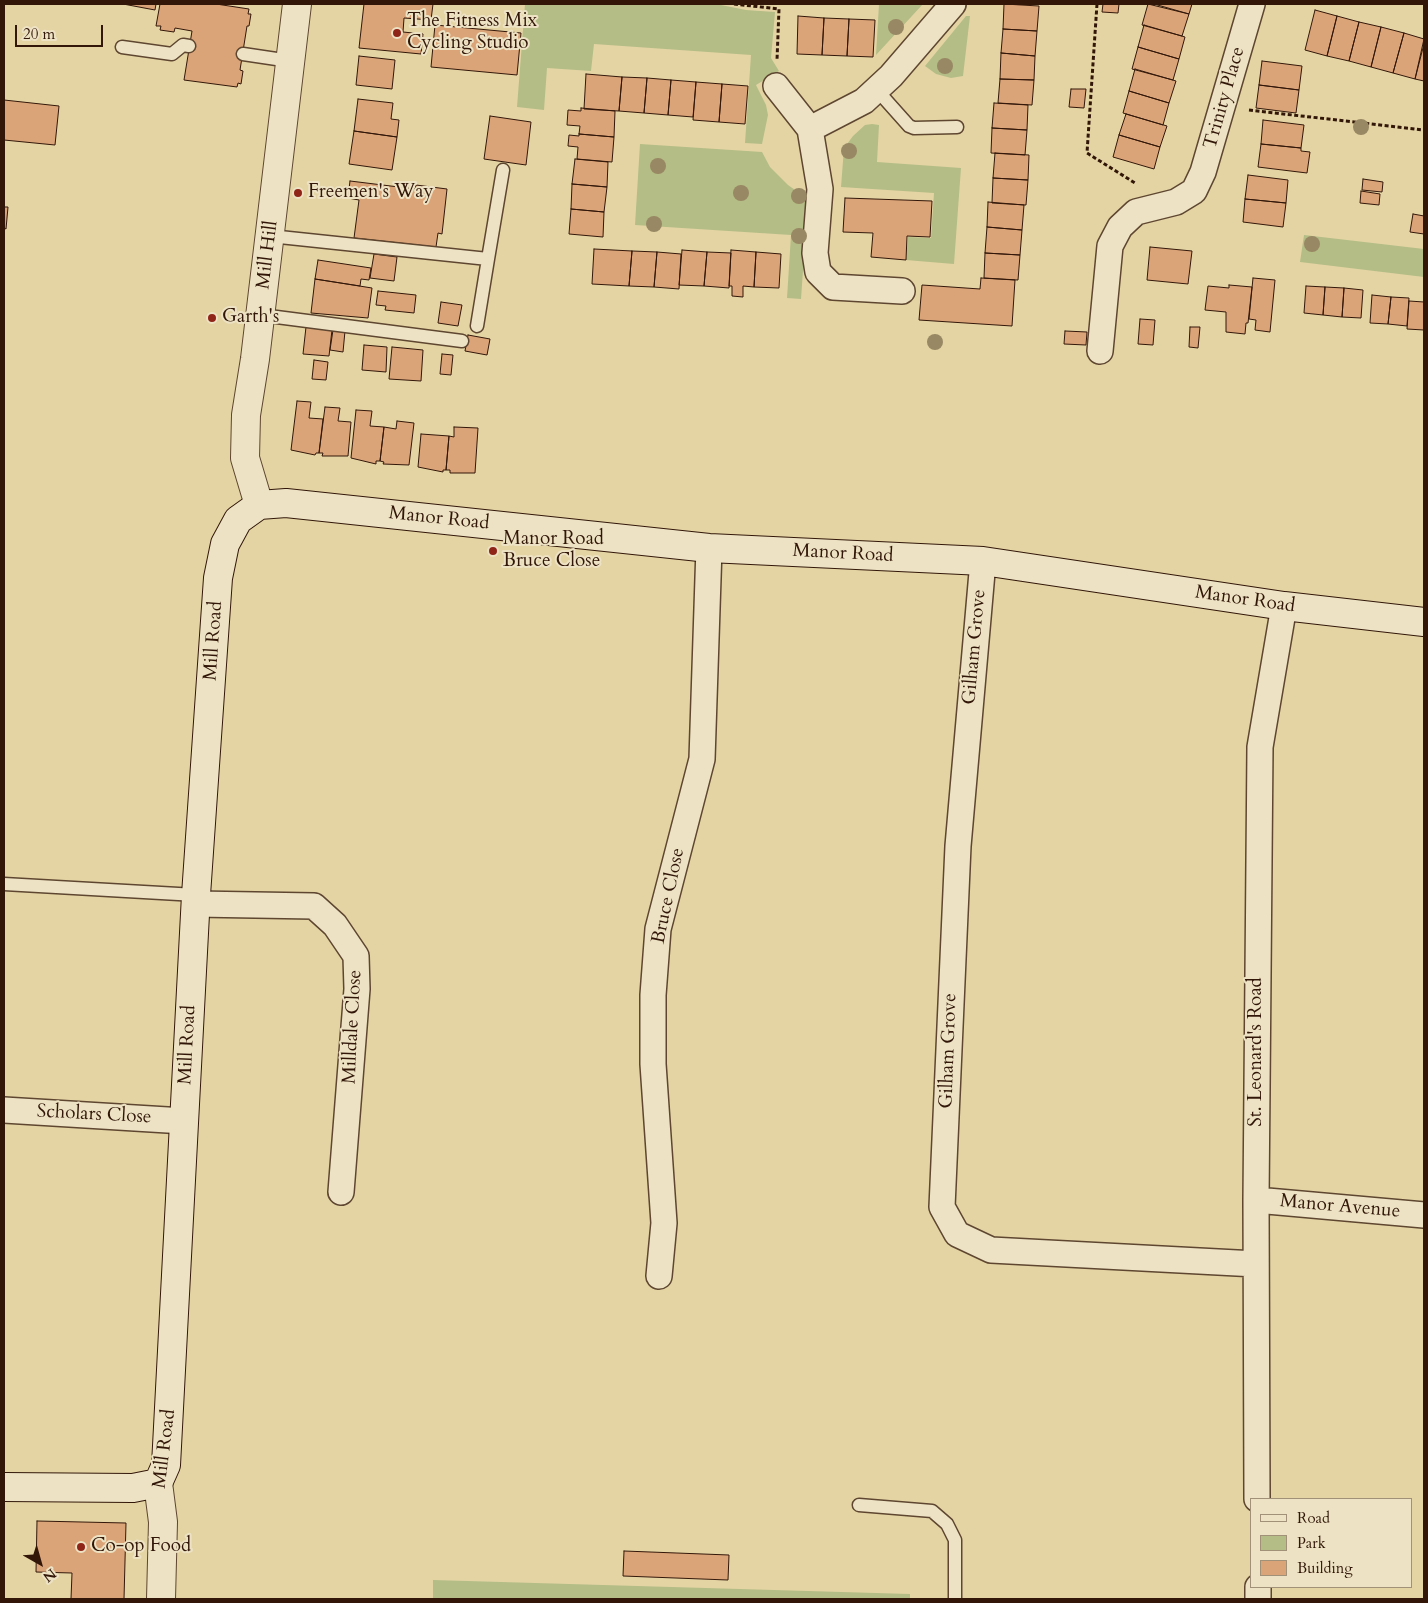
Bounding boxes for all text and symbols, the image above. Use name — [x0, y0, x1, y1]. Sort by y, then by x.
place label: The Fitness Mix Cycling Studio — [407, 11, 537, 55]
scale bar — [18, 15, 105, 47]
text: 20 m — [23, 24, 55, 44]
marker: The Fitness Mix Cycling Studio — [391, 27, 403, 39]
street label: Trinity Place — [1200, 44, 1250, 152]
place label: Freemen's Way — [308, 182, 434, 204]
marker: Freemen's Way — [292, 187, 304, 199]
street label: Mill Hill — [252, 219, 284, 291]
place label: Garth's — [222, 307, 279, 329]
marker: Garth's — [206, 312, 218, 324]
street label: Manor Road — [388, 502, 490, 536]
place label: Manor Road Bruce Close — [503, 529, 604, 573]
street label: Manor Road — [792, 540, 894, 568]
marker: Manor Road Bruce Close — [487, 545, 499, 557]
street label: Manor Road — [1193, 582, 1297, 618]
street label: Gilham Grove — [959, 588, 991, 706]
street label: Mill Road — [200, 600, 228, 682]
street label: Bruce Close — [648, 846, 690, 946]
street label: Milldale Close — [339, 969, 367, 1085]
street label: St. Leonard's Road — [1246, 977, 1268, 1127]
street label: Gilham Grove — [936, 993, 962, 1109]
street label: Mill Road — [175, 1005, 201, 1085]
street label: Scholars Close — [36, 1101, 152, 1129]
street label: Manor Avenue — [1279, 1190, 1401, 1224]
street label: Mill Road — [149, 1408, 181, 1490]
legend — [1250, 1498, 1413, 1588]
text: Road — [1297, 1508, 1330, 1528]
text: Park — [1297, 1533, 1326, 1553]
place label: Co-op Food — [91, 1536, 191, 1558]
north arrow — [15, 1538, 65, 1588]
marker: Co-op Food — [75, 1541, 87, 1553]
text: Building — [1297, 1558, 1353, 1578]
text: N — [39, 1564, 60, 1586]

